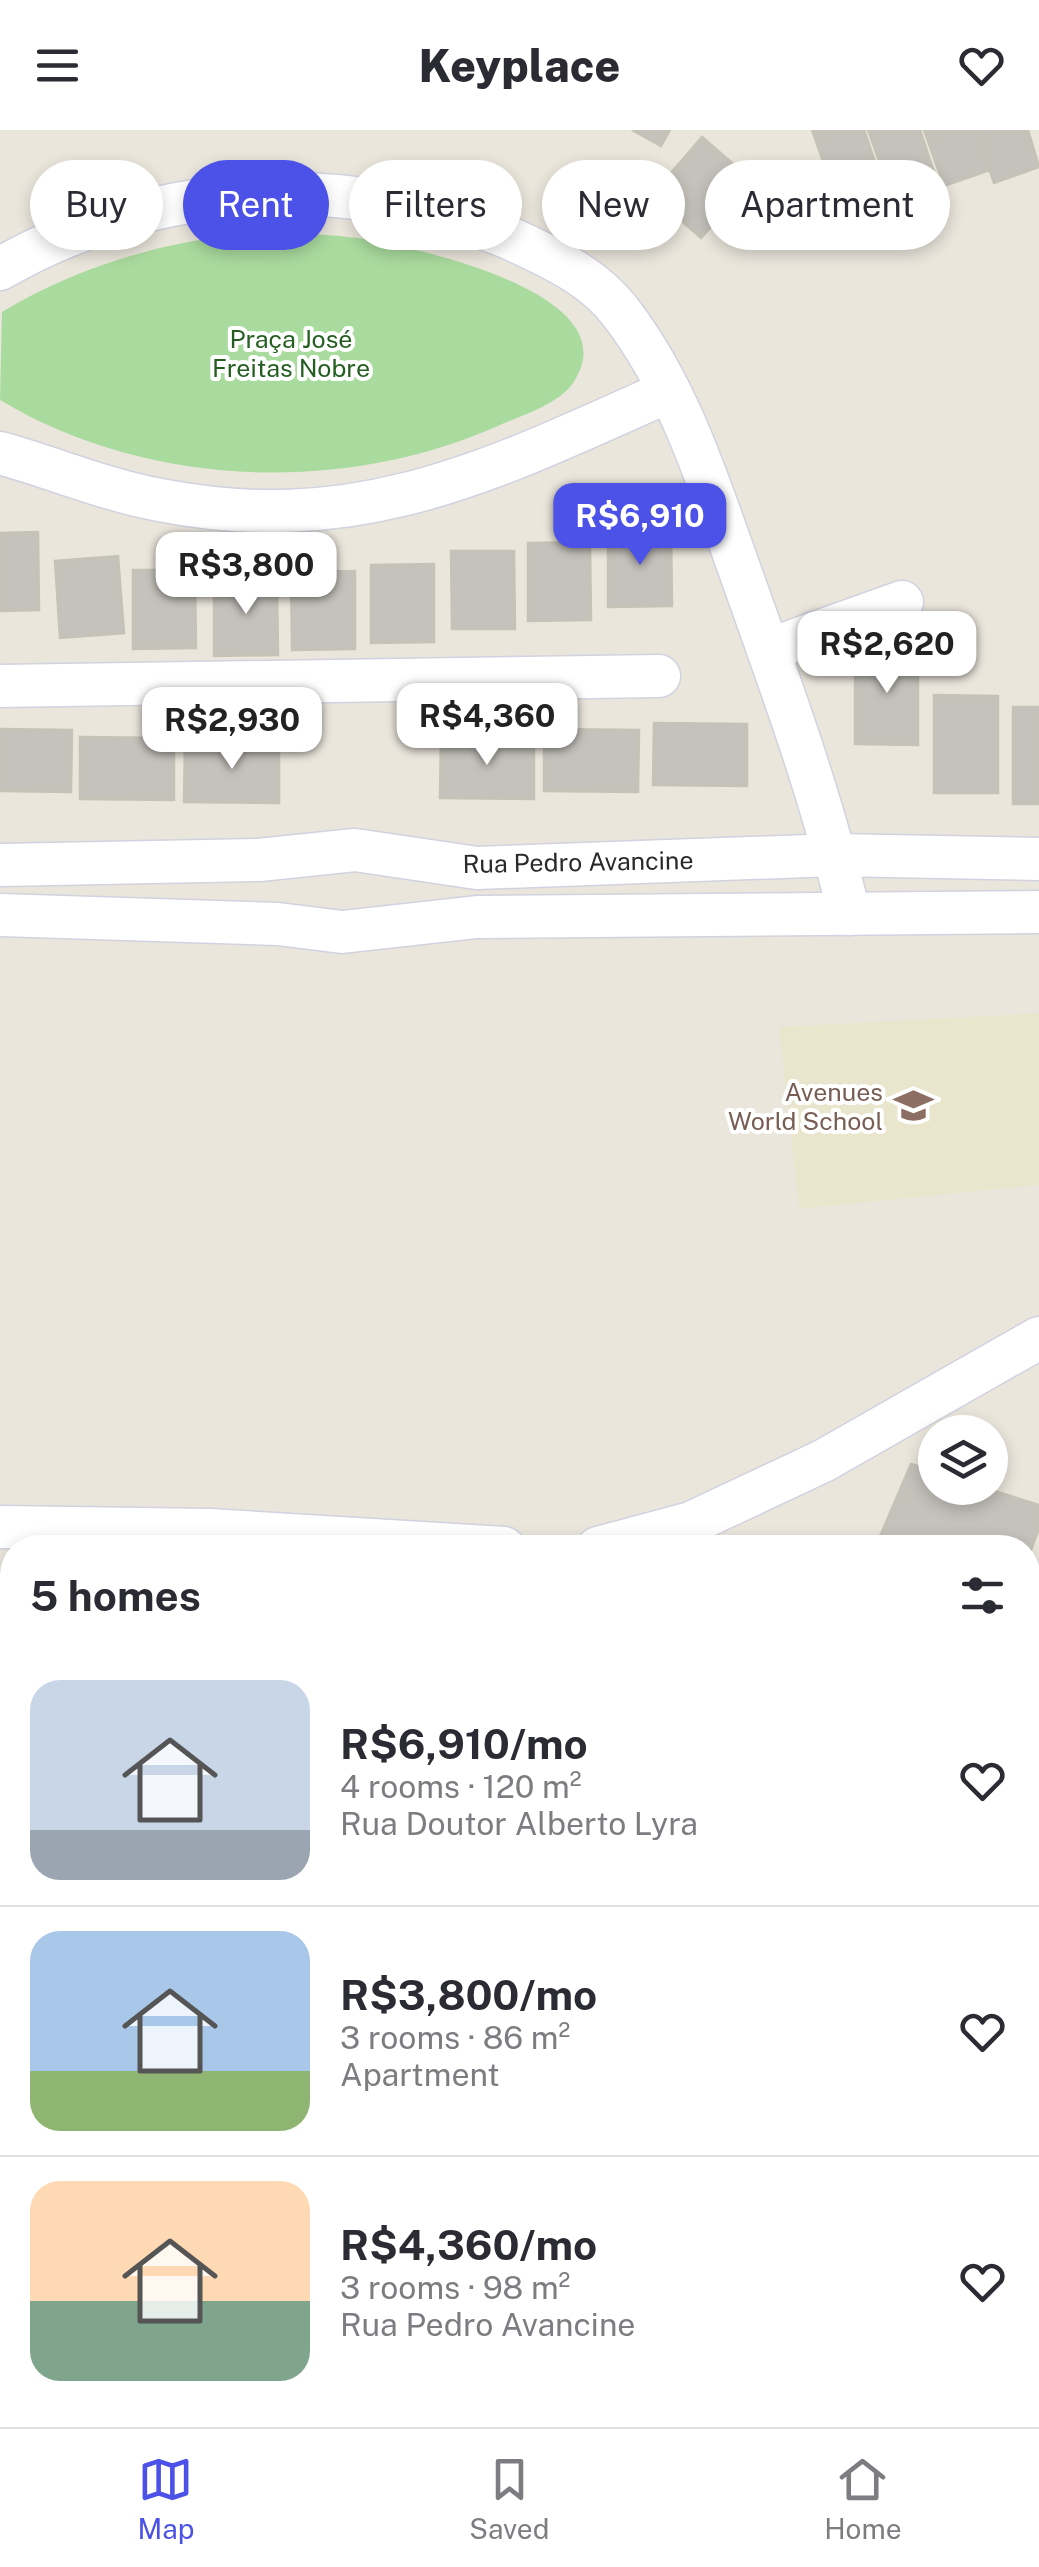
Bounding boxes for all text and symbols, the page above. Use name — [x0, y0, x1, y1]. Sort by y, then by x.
icon: menu — [30, 38, 85, 93]
icon: heart — [954, 38, 1009, 93]
text: Keyplace — [419, 39, 620, 92]
chip: Buy — [30, 160, 163, 250]
chip: Rent — [183, 160, 329, 250]
chip: Filters — [349, 160, 522, 250]
chip: New — [542, 160, 685, 250]
chip: Apartment — [705, 160, 950, 250]
park label: Praça José Freitas Nobre — [212, 324, 370, 383]
pin: R$6,910 — [548, 483, 732, 568]
text: R$6,910 — [575, 497, 705, 534]
pin: R$3,800 — [154, 532, 338, 617]
text: R$3,800 — [178, 546, 314, 583]
pin: R$2,620 — [795, 611, 979, 696]
text: R$2,620 — [819, 625, 955, 662]
pin: R$4,360 — [395, 683, 579, 768]
pin: R$2,930 — [140, 687, 324, 772]
text: R$4,360 — [419, 697, 555, 734]
text: R$2,930 — [164, 701, 300, 738]
street label: Rua Pedro Avancine — [462, 845, 694, 879]
place label: Avenues World School — [728, 1077, 883, 1136]
school or university icon: Avenues World School — [892, 1085, 934, 1127]
map controls — [918, 1415, 1008, 1505]
button: layers — [918, 1415, 1008, 1505]
icon: filters — [955, 1568, 1010, 1623]
text: 5 homes — [30, 1571, 201, 1620]
text: R$6,910/mo — [340, 1719, 588, 1768]
icon: home — [110, 1720, 230, 1840]
icon: heart — [955, 1753, 1010, 1808]
text: 4 rooms · 120 m² — [340, 1768, 582, 1805]
text: Rua Doutor Alberto Lyra — [340, 1805, 698, 1842]
text: R$3,800/mo — [340, 1970, 597, 2019]
icon: home — [110, 1971, 230, 2091]
icon: heart — [955, 2004, 1010, 2059]
text: 3 rooms · 86 m² — [340, 2019, 570, 2056]
text: Apartment — [340, 2056, 500, 2093]
text: R$4,360/mo — [340, 2220, 597, 2269]
icon: home — [110, 2221, 230, 2341]
icon: heart — [955, 2254, 1010, 2309]
text: 3 rooms · 98 m² — [340, 2269, 570, 2306]
text: Rua Pedro Avancine — [340, 2306, 635, 2343]
tab: Map — [137, 2452, 194, 2545]
tab: Saved — [469, 2452, 549, 2545]
tab: Home — [824, 2452, 902, 2545]

